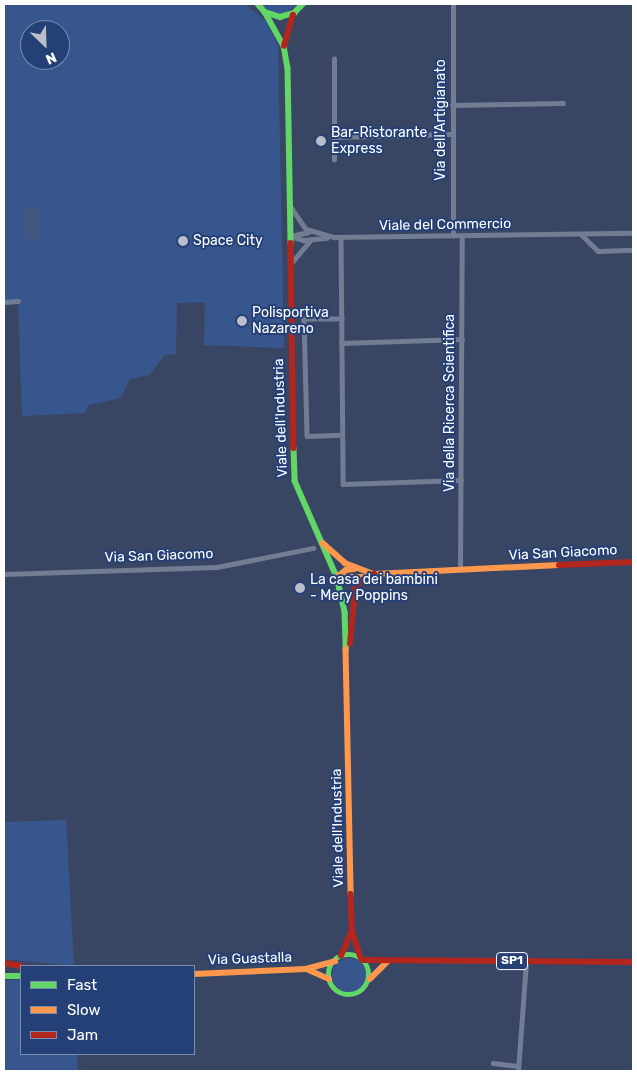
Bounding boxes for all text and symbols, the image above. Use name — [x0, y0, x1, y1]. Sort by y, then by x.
north arrow — [20, 20, 70, 70]
text: N — [43, 48, 59, 68]
street label: Via dell'Artigianato — [433, 59, 449, 181]
place label: Bar-Ristorante Express — [331, 125, 427, 158]
marker: Bar-Ristorante Express — [315, 135, 327, 147]
street label: Viale del Commercio — [379, 215, 511, 235]
place label: Space City — [193, 233, 263, 249]
marker: Space City — [177, 235, 189, 247]
place label: Polisportiva Nazareno — [252, 305, 329, 338]
street label: Via della Ricerca Scientifica — [442, 314, 458, 492]
marker: Polisportiva Nazareno — [236, 315, 248, 327]
street label: Viale dell'Industria — [271, 358, 291, 478]
street label: Via San Giacomo — [508, 542, 618, 564]
street label: Via San Giacomo — [104, 546, 214, 566]
place label: La casa dei bambini - Mery Poppins — [310, 572, 438, 604]
marker: La casa dei bambini - Mery Poppins — [294, 582, 306, 594]
street label: Viale dell'Industria — [329, 768, 347, 888]
street label: Via Guastalla — [208, 949, 292, 969]
road number: SP1 — [496, 951, 528, 970]
legend — [20, 965, 195, 1055]
text: Fast — [67, 976, 97, 994]
text: Slow — [67, 1001, 100, 1019]
text: Jam — [67, 1026, 98, 1044]

